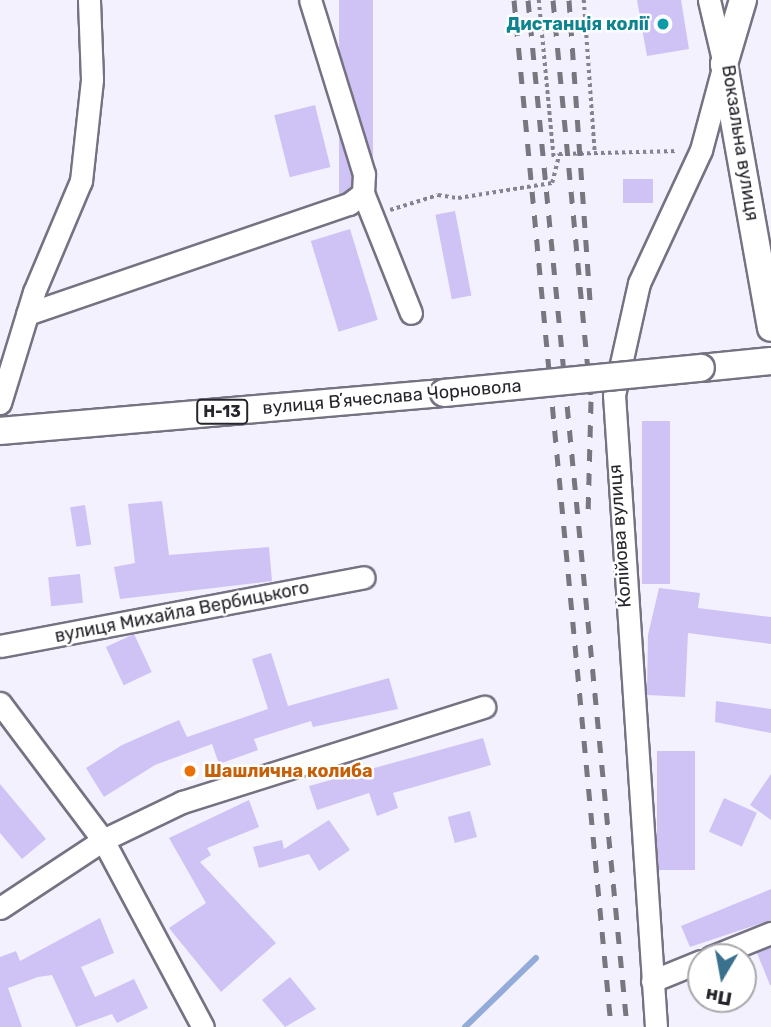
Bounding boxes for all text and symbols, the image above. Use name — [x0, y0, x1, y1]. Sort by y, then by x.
place label: Дистанція колії — [506, 13, 649, 35]
marker: Дистанція колії — [655, 16, 671, 32]
street label: Вокзальна вулиця — [717, 63, 763, 223]
street label: вулиця Вʼячеслава Чорновола — [262, 375, 522, 419]
road number: Н-13 — [196, 400, 248, 424]
street label: Колійова вулиця — [604, 464, 636, 608]
street label: вулиця Михайла Вербицького — [53, 577, 311, 647]
place label: Шашлична колиба — [204, 760, 373, 782]
marker: Шашлична колиба — [182, 763, 198, 779]
north arrow — [687, 943, 757, 1013]
text: Пн — [704, 984, 734, 1011]

